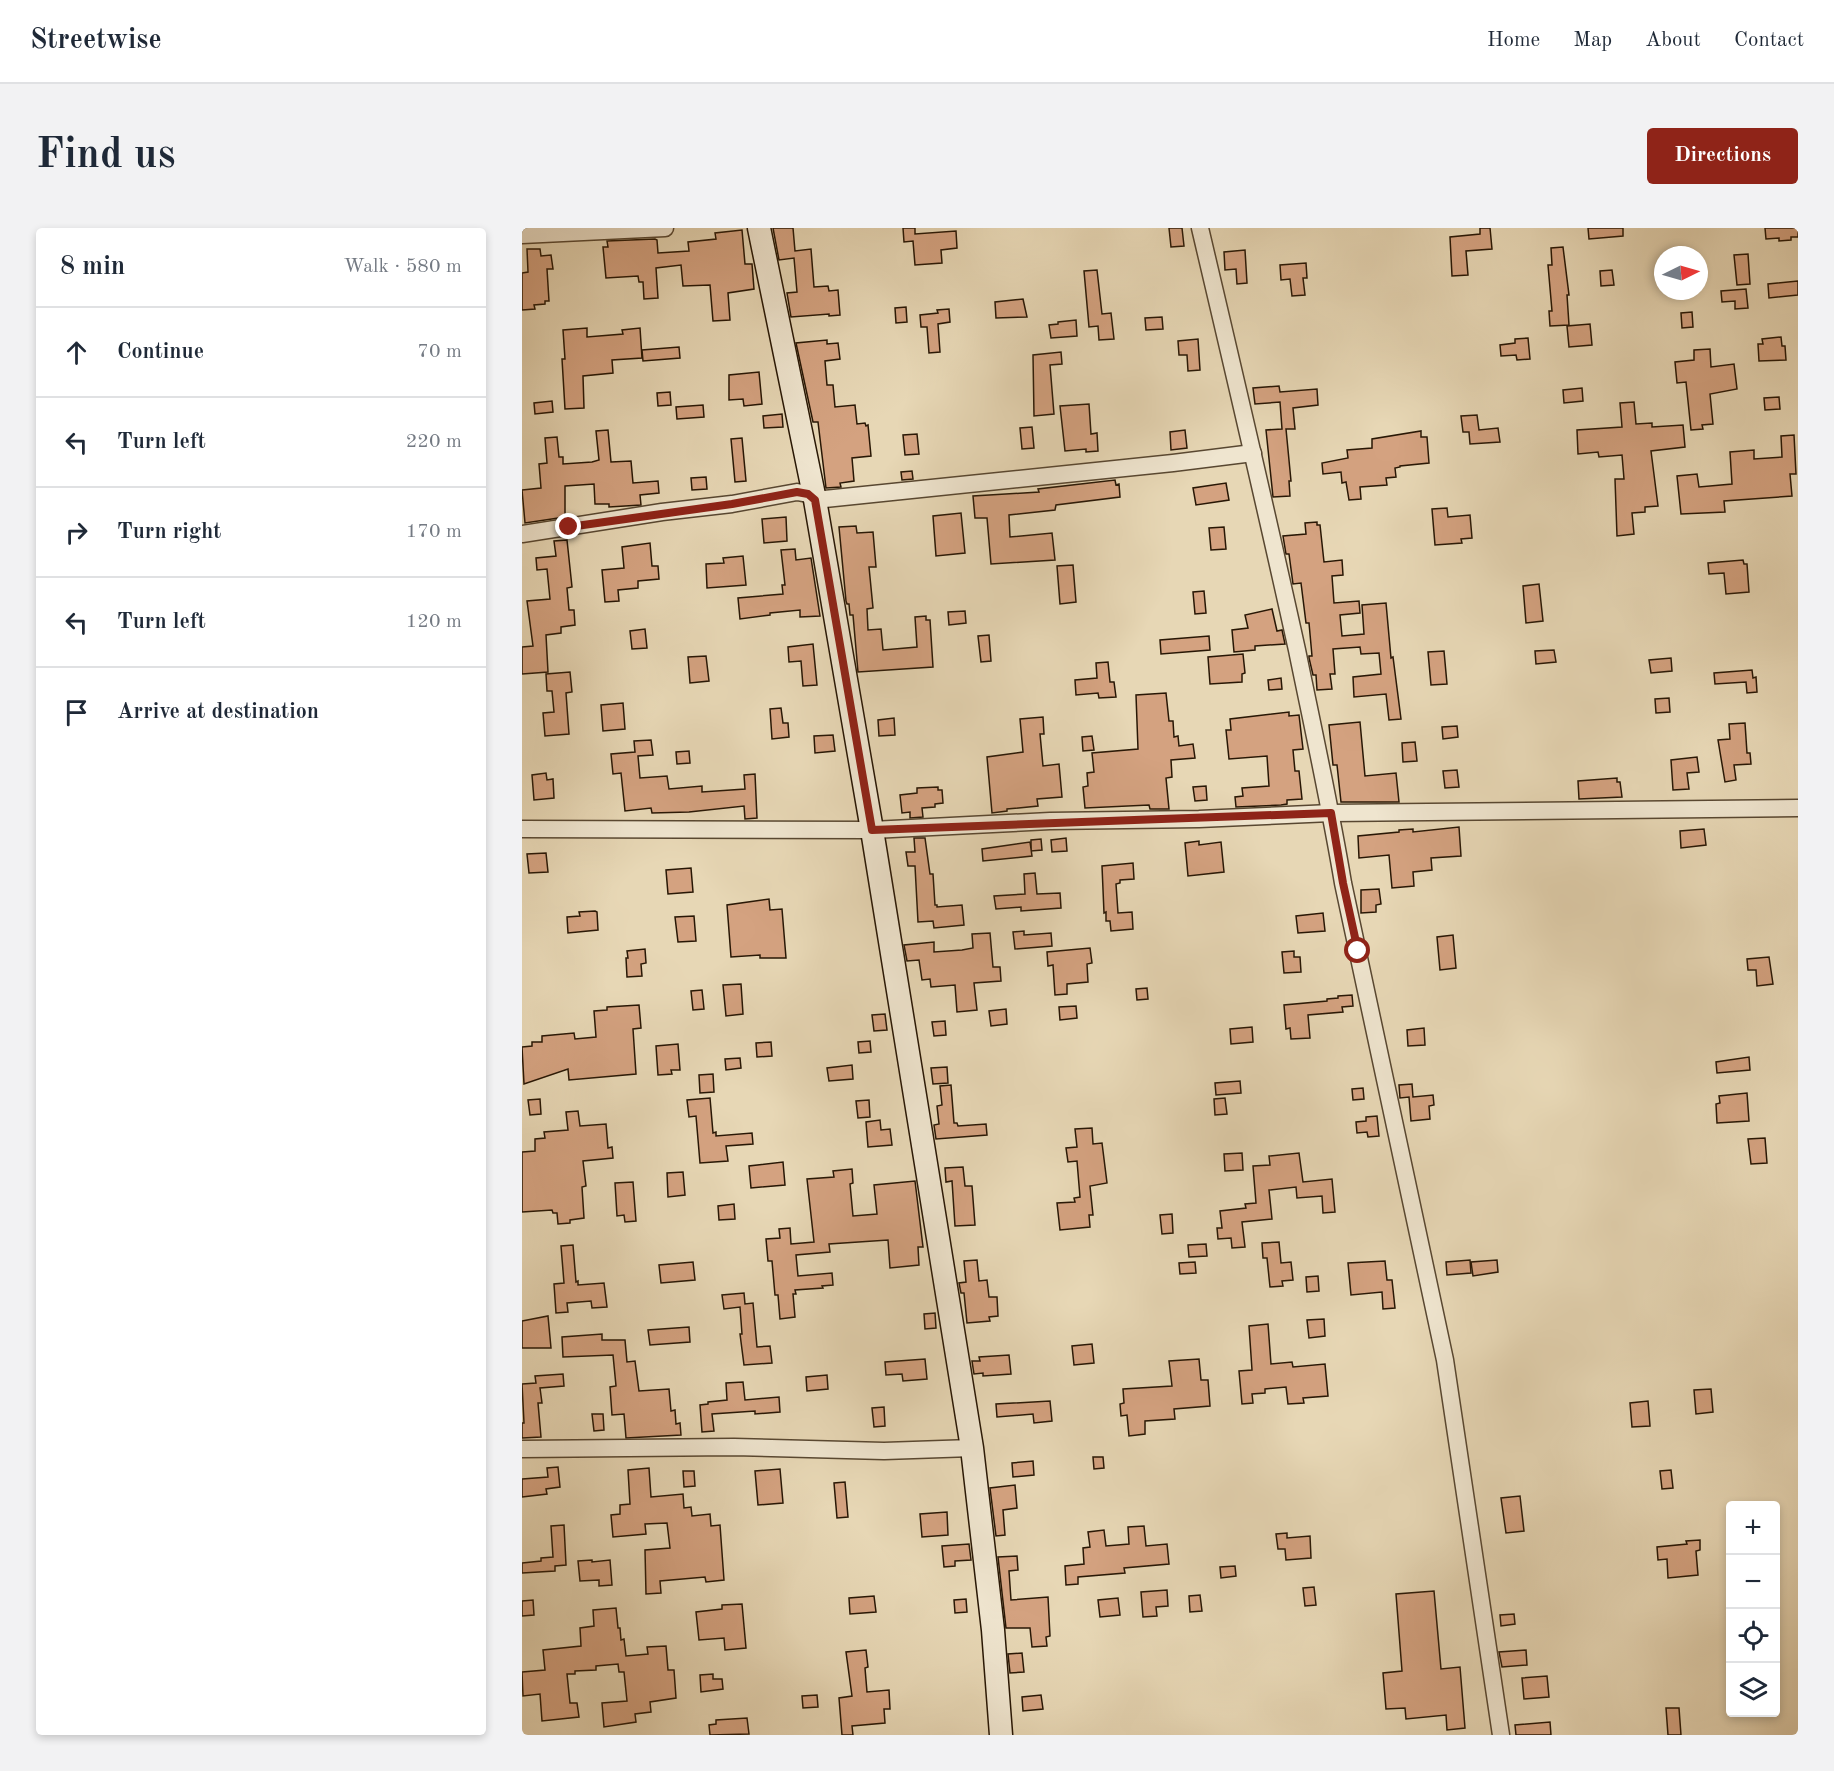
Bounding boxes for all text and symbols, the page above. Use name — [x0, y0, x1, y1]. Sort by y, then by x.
text: Streetwise — [30, 27, 162, 55]
text: Home — [1487, 30, 1540, 51]
text: Map — [1573, 30, 1612, 51]
text: About — [1645, 30, 1701, 51]
text: Contact — [1734, 30, 1804, 51]
button: Directions — [1647, 128, 1798, 184]
text: Find us — [36, 135, 175, 177]
north arrow — [1654, 246, 1708, 300]
text: 8 min — [60, 254, 125, 280]
text: Walk · 580 m — [343, 257, 462, 277]
icon: ahead — [60, 336, 93, 369]
text: Continue — [117, 341, 204, 363]
text: 70 m — [417, 342, 462, 362]
icon: left — [60, 426, 93, 459]
text: Turn left — [117, 431, 206, 453]
text: 220 m — [406, 432, 462, 452]
route end — [555, 513, 581, 539]
icon: right — [60, 516, 93, 549]
text: Turn right — [117, 521, 221, 543]
text: 170 m — [406, 522, 462, 542]
icon: left — [60, 606, 93, 639]
text: Turn left — [117, 611, 206, 633]
text: 120 m — [406, 612, 462, 632]
icon: arrive — [60, 696, 93, 729]
text: Arrive at destination — [117, 701, 319, 723]
route start — [1344, 937, 1370, 963]
map controls — [1726, 1501, 1780, 1717]
button: + — [1726, 1501, 1780, 1555]
button: − — [1726, 1555, 1780, 1609]
button: locate — [1726, 1609, 1780, 1663]
button: layers — [1726, 1663, 1780, 1717]

